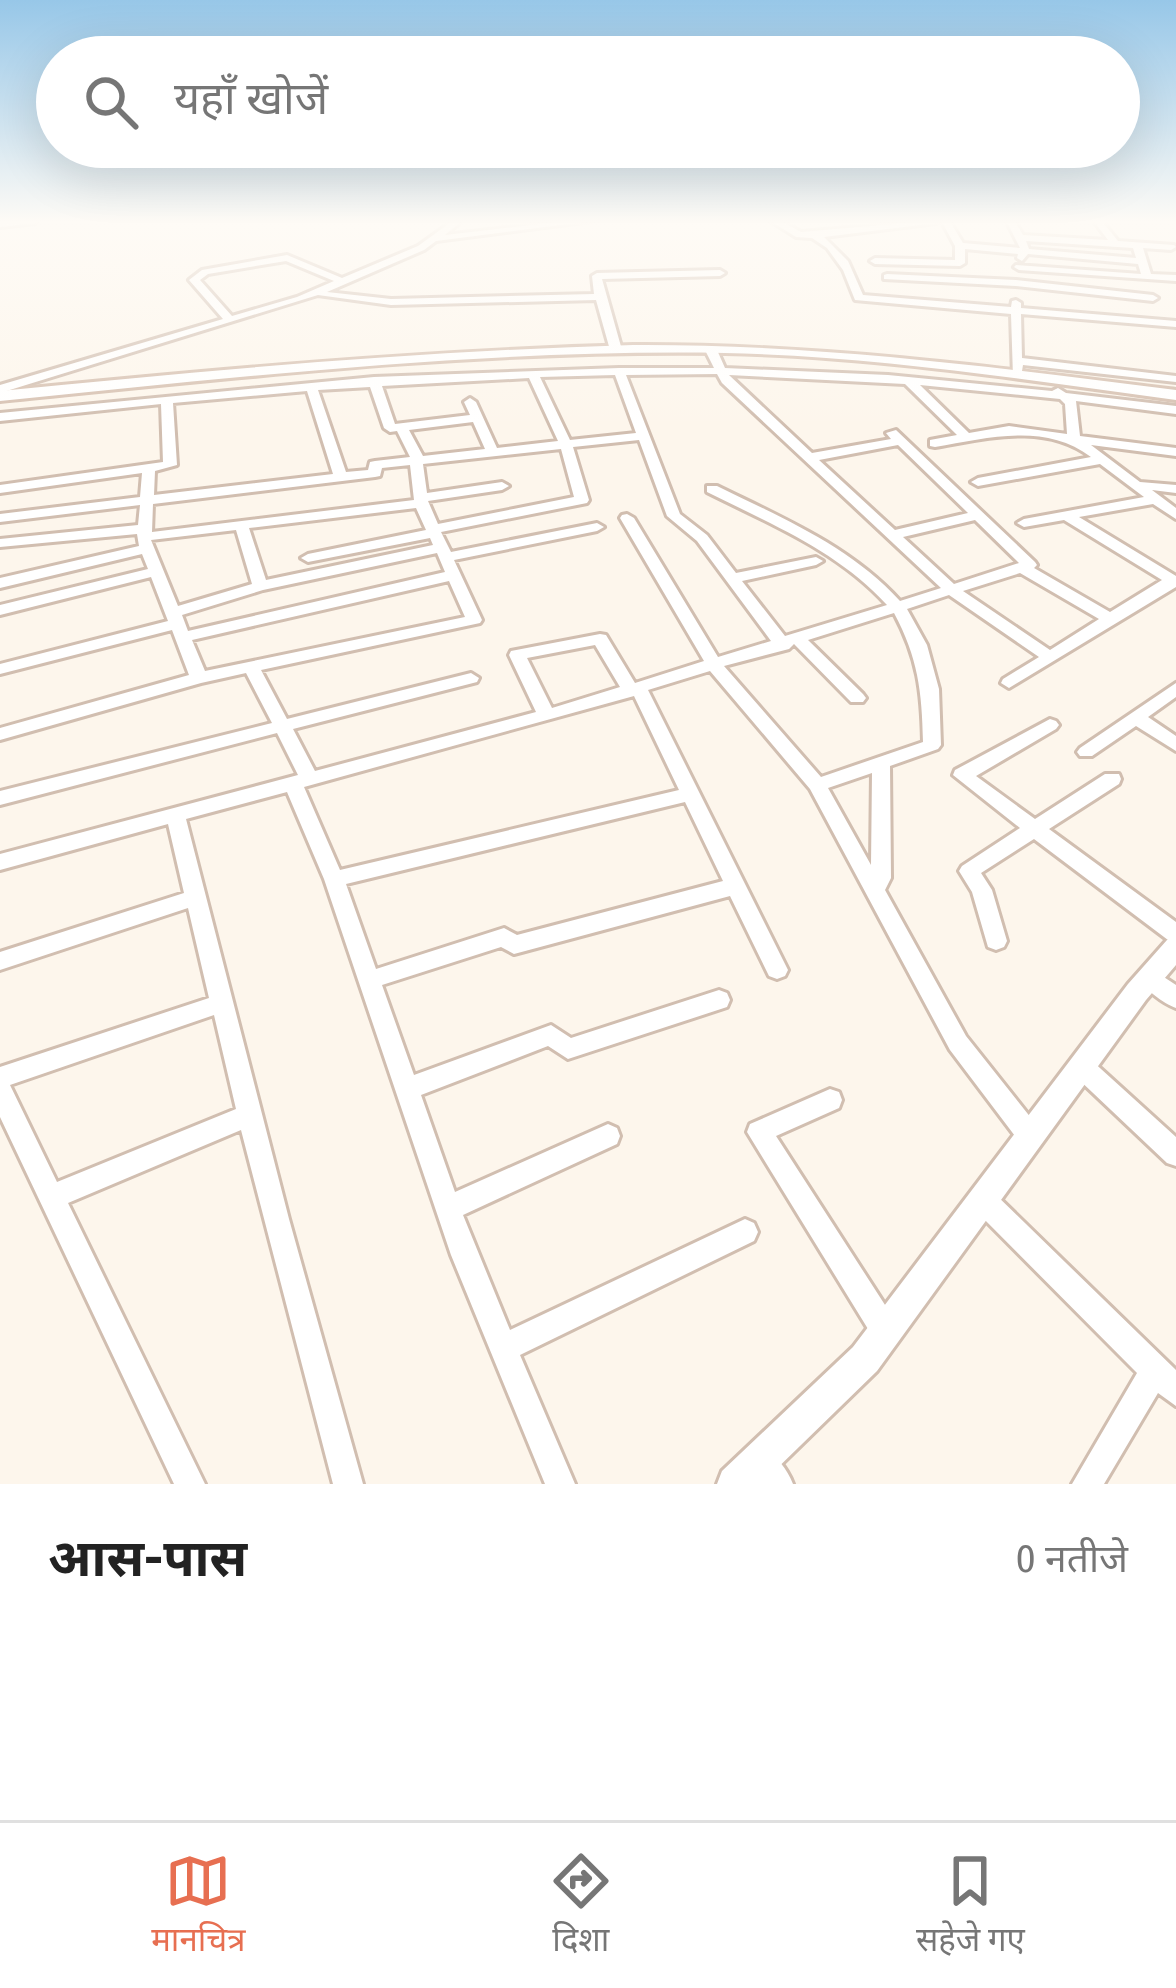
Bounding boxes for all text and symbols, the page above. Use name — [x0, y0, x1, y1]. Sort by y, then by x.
search box — [36, 36, 1140, 168]
icon: search — [78, 69, 144, 135]
text: यहाँ खोजें — [174, 72, 328, 126]
text: आस-पास — [48, 1528, 247, 1590]
text: 0 नतीजे — [1016, 1536, 1128, 1582]
tab: मानचित्र — [151, 1848, 245, 1964]
tab: दिशा — [548, 1848, 614, 1964]
tab: सहेजे गए — [916, 1848, 1025, 1964]

